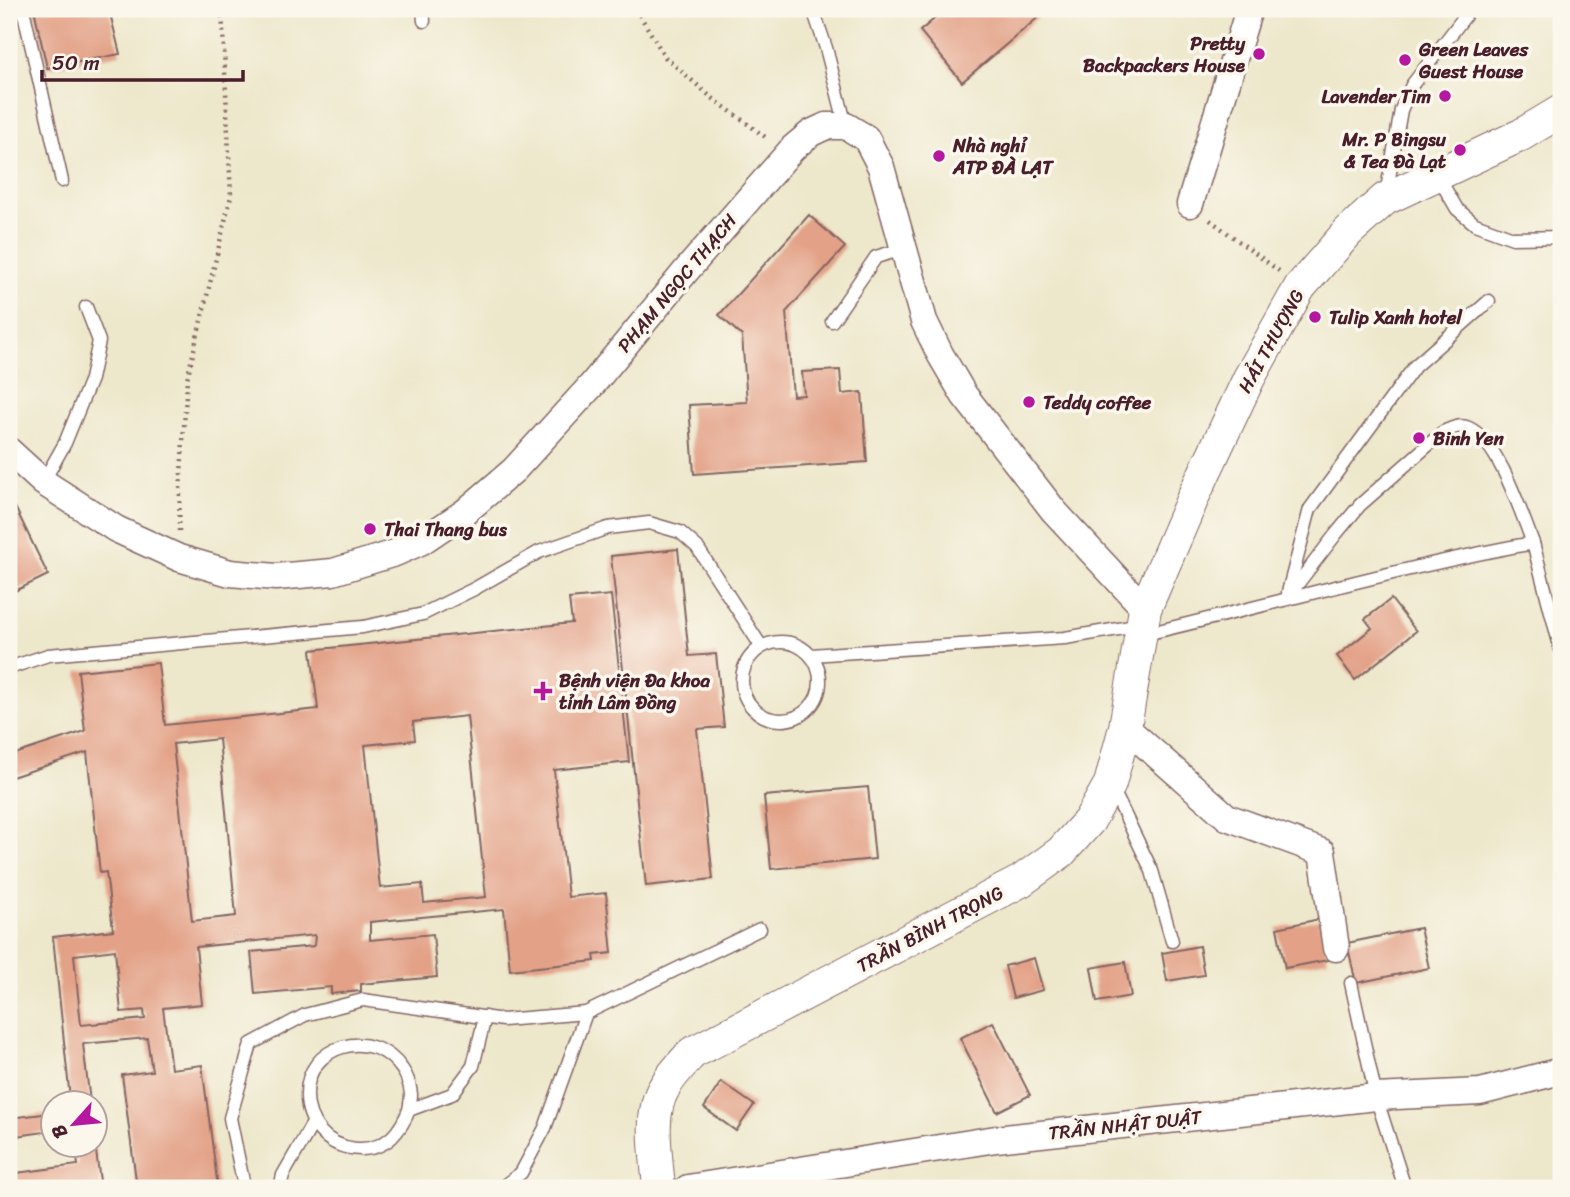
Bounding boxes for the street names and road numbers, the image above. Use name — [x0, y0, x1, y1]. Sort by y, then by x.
street label: PHẠM NGỌC THẠCH — [609, 206, 746, 360]
street label: HẢI THƯỢNG — [1229, 283, 1313, 399]
street label: TRẦN BÌNH TRỌNG — [850, 876, 1010, 982]
street label: TRẦN NHẬT DUẬT — [1047, 1100, 1204, 1149]

